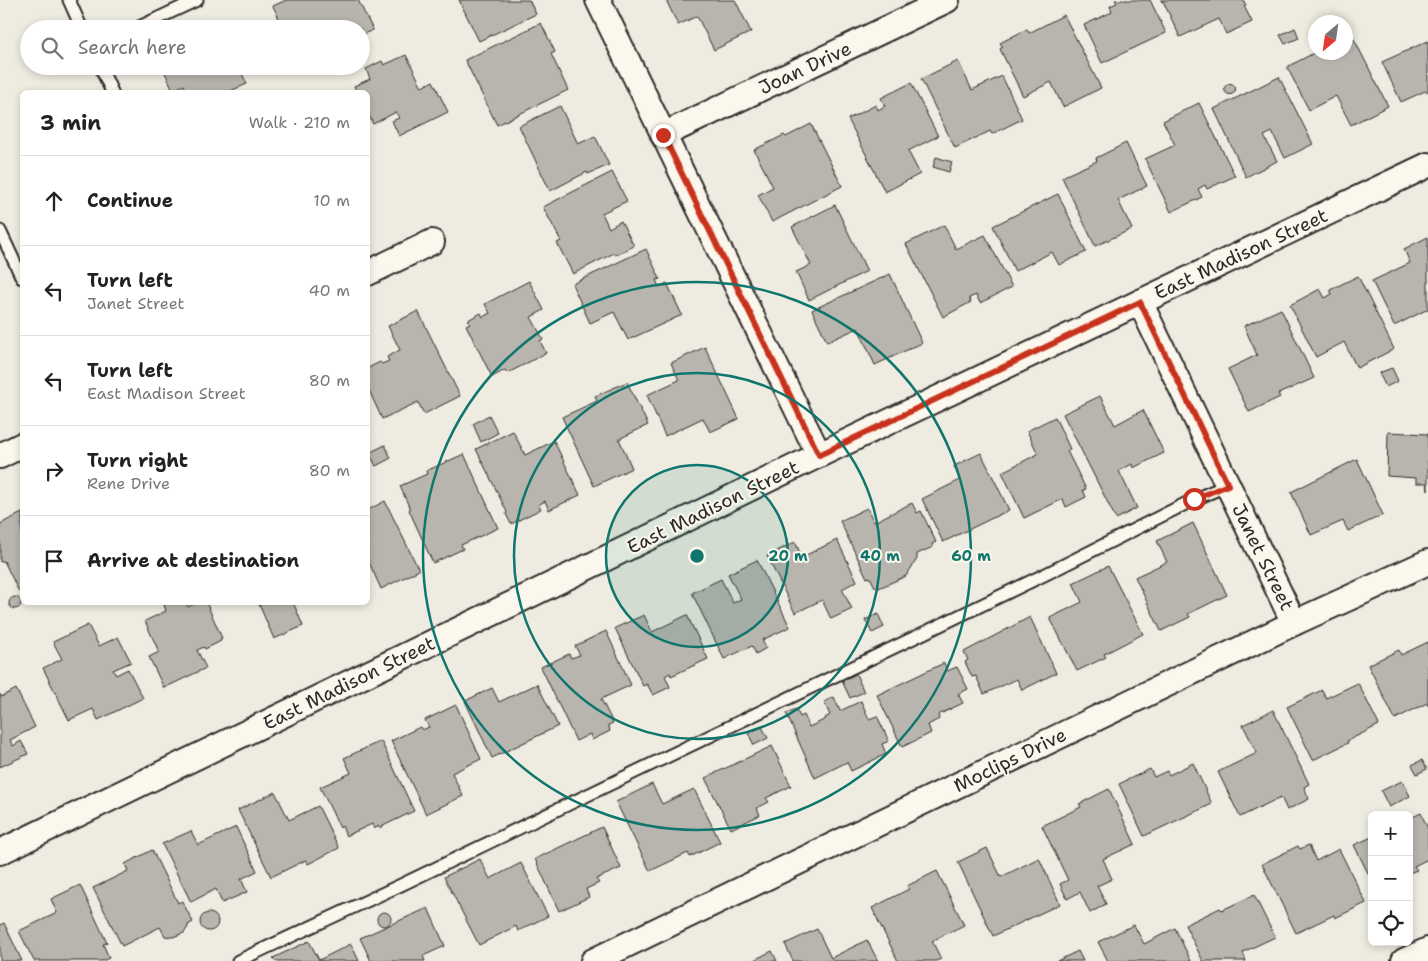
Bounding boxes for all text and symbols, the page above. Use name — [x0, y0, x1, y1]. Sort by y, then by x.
north arrow — [1308, 15, 1353, 60]
search box — [20, 20, 370, 75]
icon: search — [38, 34, 66, 62]
text: Search here — [78, 35, 187, 60]
street label: Joan Drive — [755, 36, 855, 100]
text: 3 min — [40, 109, 101, 137]
text: Walk · 210 m — [249, 112, 350, 133]
route end — [652, 124, 675, 147]
icon: ahead — [40, 187, 68, 215]
text: Continue — [87, 188, 173, 213]
text: 10 m — [313, 190, 350, 211]
street label: East Madison Street — [1150, 203, 1332, 305]
text: Turn left — [87, 268, 173, 293]
icon: left — [40, 277, 68, 305]
text: 40 m — [308, 280, 350, 301]
text: Janet Street — [87, 293, 185, 314]
text: Turn left — [87, 358, 173, 383]
icon: left — [40, 367, 68, 395]
text: 80 m — [309, 370, 350, 391]
text: East Madison Street — [87, 383, 246, 404]
text: Turn right — [87, 448, 188, 473]
street label: East Madison Street — [623, 454, 803, 560]
icon: right — [40, 457, 68, 485]
text: 80 m — [309, 460, 350, 481]
text: Rene Drive — [87, 473, 170, 494]
route start — [1183, 488, 1206, 511]
street label: Janet Street — [1226, 499, 1300, 615]
text: 20 m — [768, 546, 808, 566]
text: 40 m — [860, 546, 900, 566]
text: 60 m — [951, 546, 991, 566]
icon: arrive — [40, 547, 68, 575]
centre of rings — [688, 547, 706, 565]
text: Arrive at destination — [87, 548, 299, 573]
street label: East Madison Street — [259, 630, 439, 736]
street label: Moclips Drive — [949, 722, 1071, 798]
map controls — [1368, 811, 1413, 946]
button: + — [1368, 811, 1413, 856]
button: − — [1368, 856, 1413, 901]
button: locate — [1368, 901, 1413, 946]

